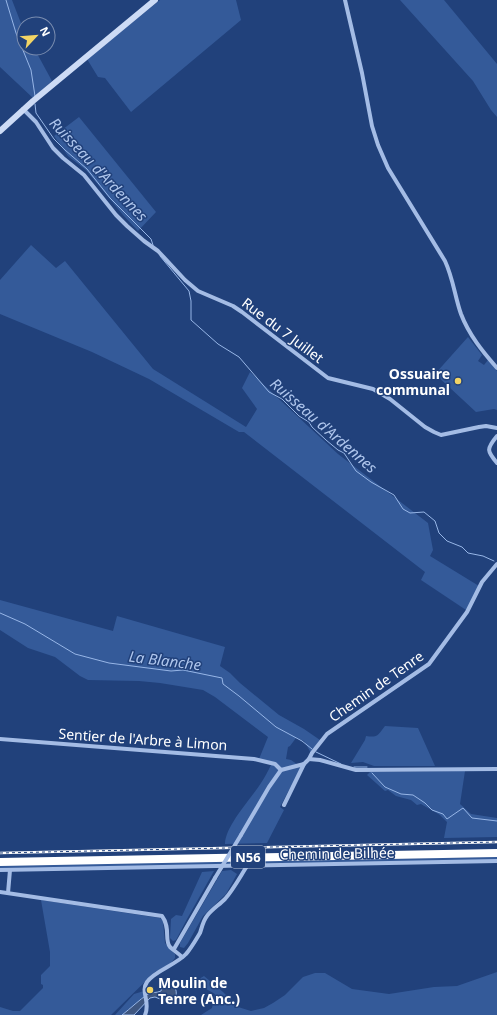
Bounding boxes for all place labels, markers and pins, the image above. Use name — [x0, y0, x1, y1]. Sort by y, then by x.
place label: Ossuaire communal — [376, 364, 450, 399]
marker: Ossuaire communal — [453, 376, 463, 386]
place label: Moulin de Tenre (Anc.) — [158, 973, 240, 1008]
marker: Moulin de Tenre (Anc.) — [145, 985, 155, 995]

